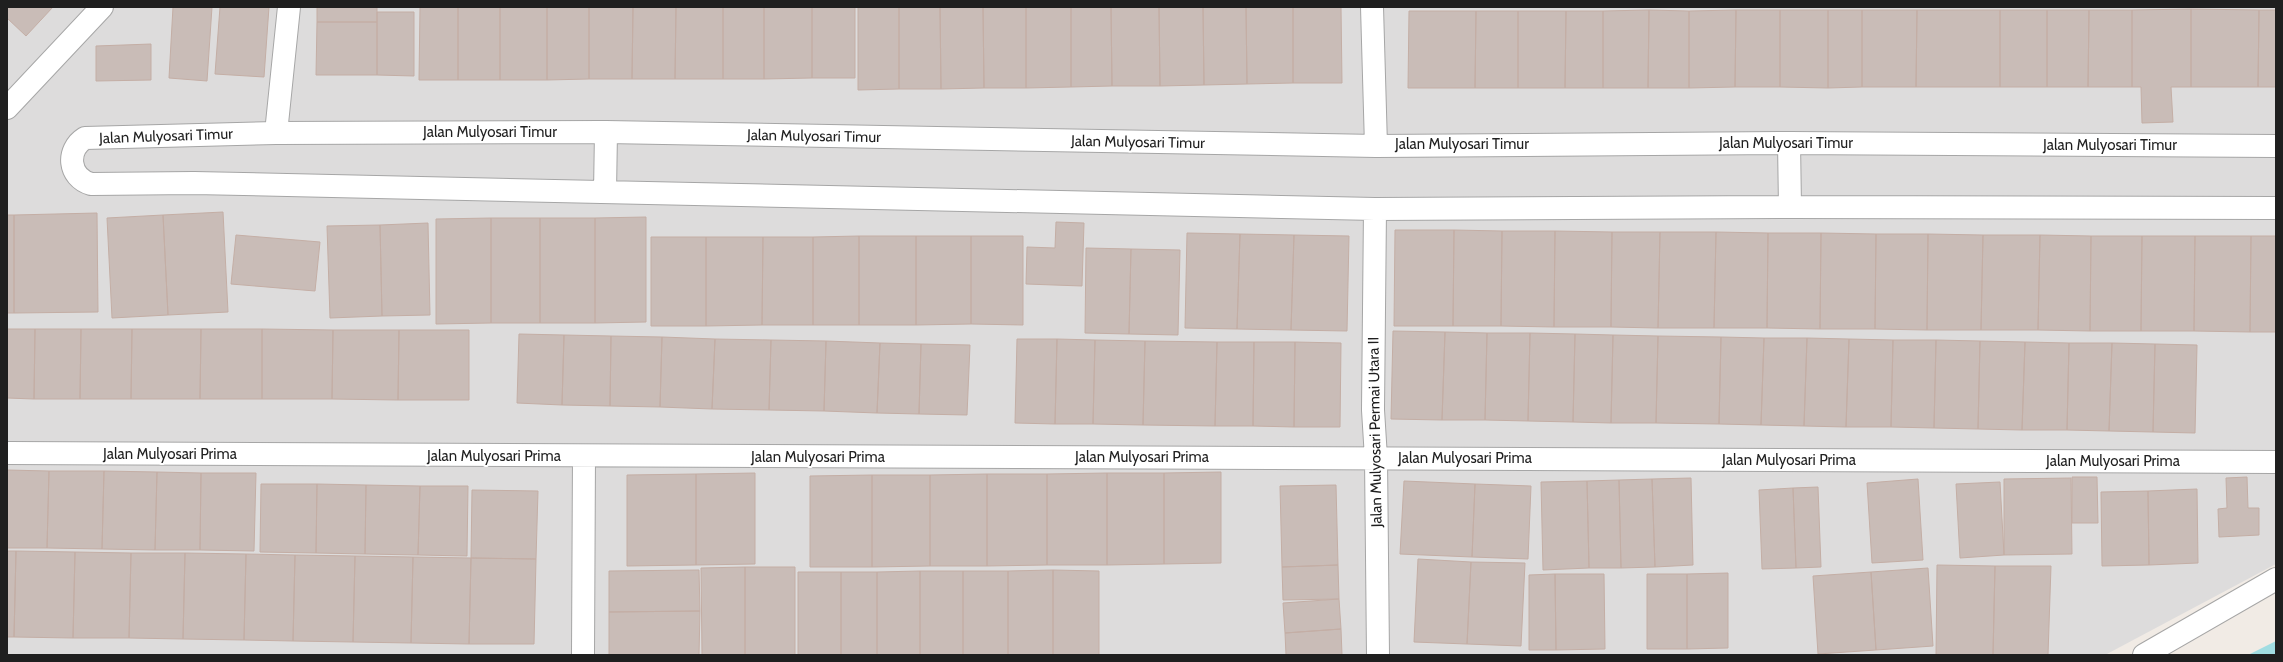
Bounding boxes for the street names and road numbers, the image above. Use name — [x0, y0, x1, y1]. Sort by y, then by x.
street label: Jalan Mulyosari Timur — [422, 123, 557, 141]
street label: Jalan Mulyosari Timur — [98, 125, 233, 147]
street label: Jalan Mulyosari Timur — [746, 126, 881, 146]
street label: Jalan Mulyosari Timur — [1070, 132, 1205, 152]
street label: Jalan Mulyosari Timur — [1718, 134, 1853, 152]
street label: Jalan Mulyosari Timur — [1394, 135, 1529, 153]
street label: Jalan Mulyosari Timur — [2042, 136, 2177, 154]
street label: Jalan Mulyosari Permai Utara II — [1364, 337, 1386, 528]
street label: Jalan Mulyosari Prima — [102, 445, 238, 463]
street label: Jalan Mulyosari Prima — [426, 447, 562, 465]
street label: Jalan Mulyosari Prima — [750, 448, 886, 466]
street label: Jalan Mulyosari Prima — [1074, 448, 1210, 466]
street label: Jalan Mulyosari Prima — [1397, 449, 1533, 467]
street label: Jalan Mulyosari Prima — [1721, 451, 1857, 469]
street label: Jalan Mulyosari Prima — [2045, 452, 2181, 470]

